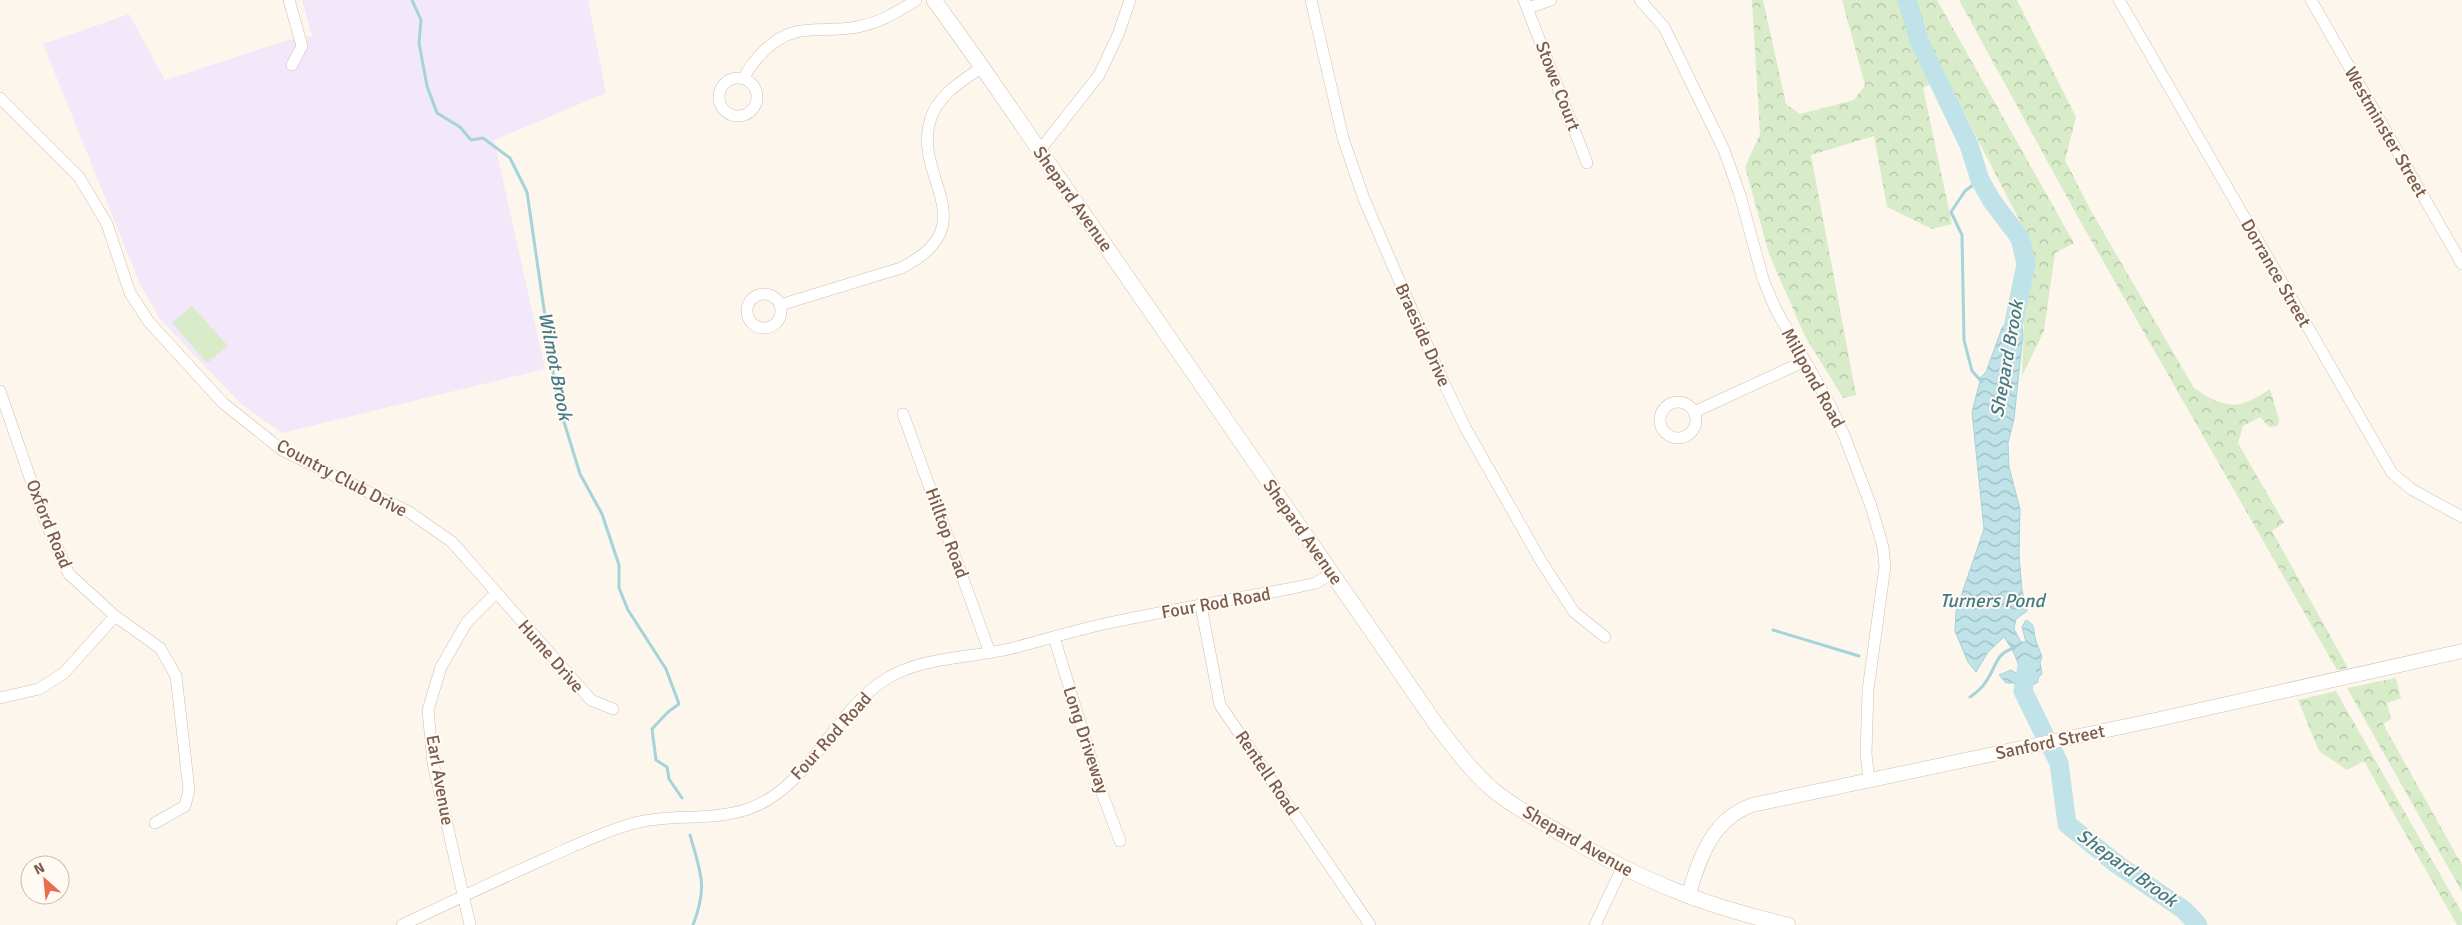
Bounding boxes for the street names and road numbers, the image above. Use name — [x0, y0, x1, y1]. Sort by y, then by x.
street label: Stowe Court — [1531, 38, 1585, 134]
street label: Westminster Street — [2340, 63, 2432, 201]
street label: Shepard Avenue — [1028, 142, 1118, 256]
street label: Dorrance Street — [2236, 215, 2316, 331]
street label: Braeside Drive — [1390, 280, 1456, 390]
street label: Millpond Road — [1777, 324, 1849, 432]
street label: Country Club Drive — [273, 434, 411, 522]
street label: Shepard Avenue — [1258, 475, 1348, 589]
street label: Oxford Road — [21, 476, 77, 572]
street label: Hilltop Road — [920, 485, 974, 581]
street label: Four Rod Road — [1160, 583, 1272, 623]
street label: Hume Drive — [513, 615, 589, 697]
street label: Long Driveway — [1058, 683, 1114, 797]
street label: Four Rod Road — [786, 688, 876, 784]
street label: Sanford Street — [1993, 720, 2107, 764]
street label: Rentell Road — [1231, 726, 1303, 820]
street label: Earl Avenue — [421, 733, 459, 827]
street label: Shepard Avenue — [1519, 801, 1637, 881]

